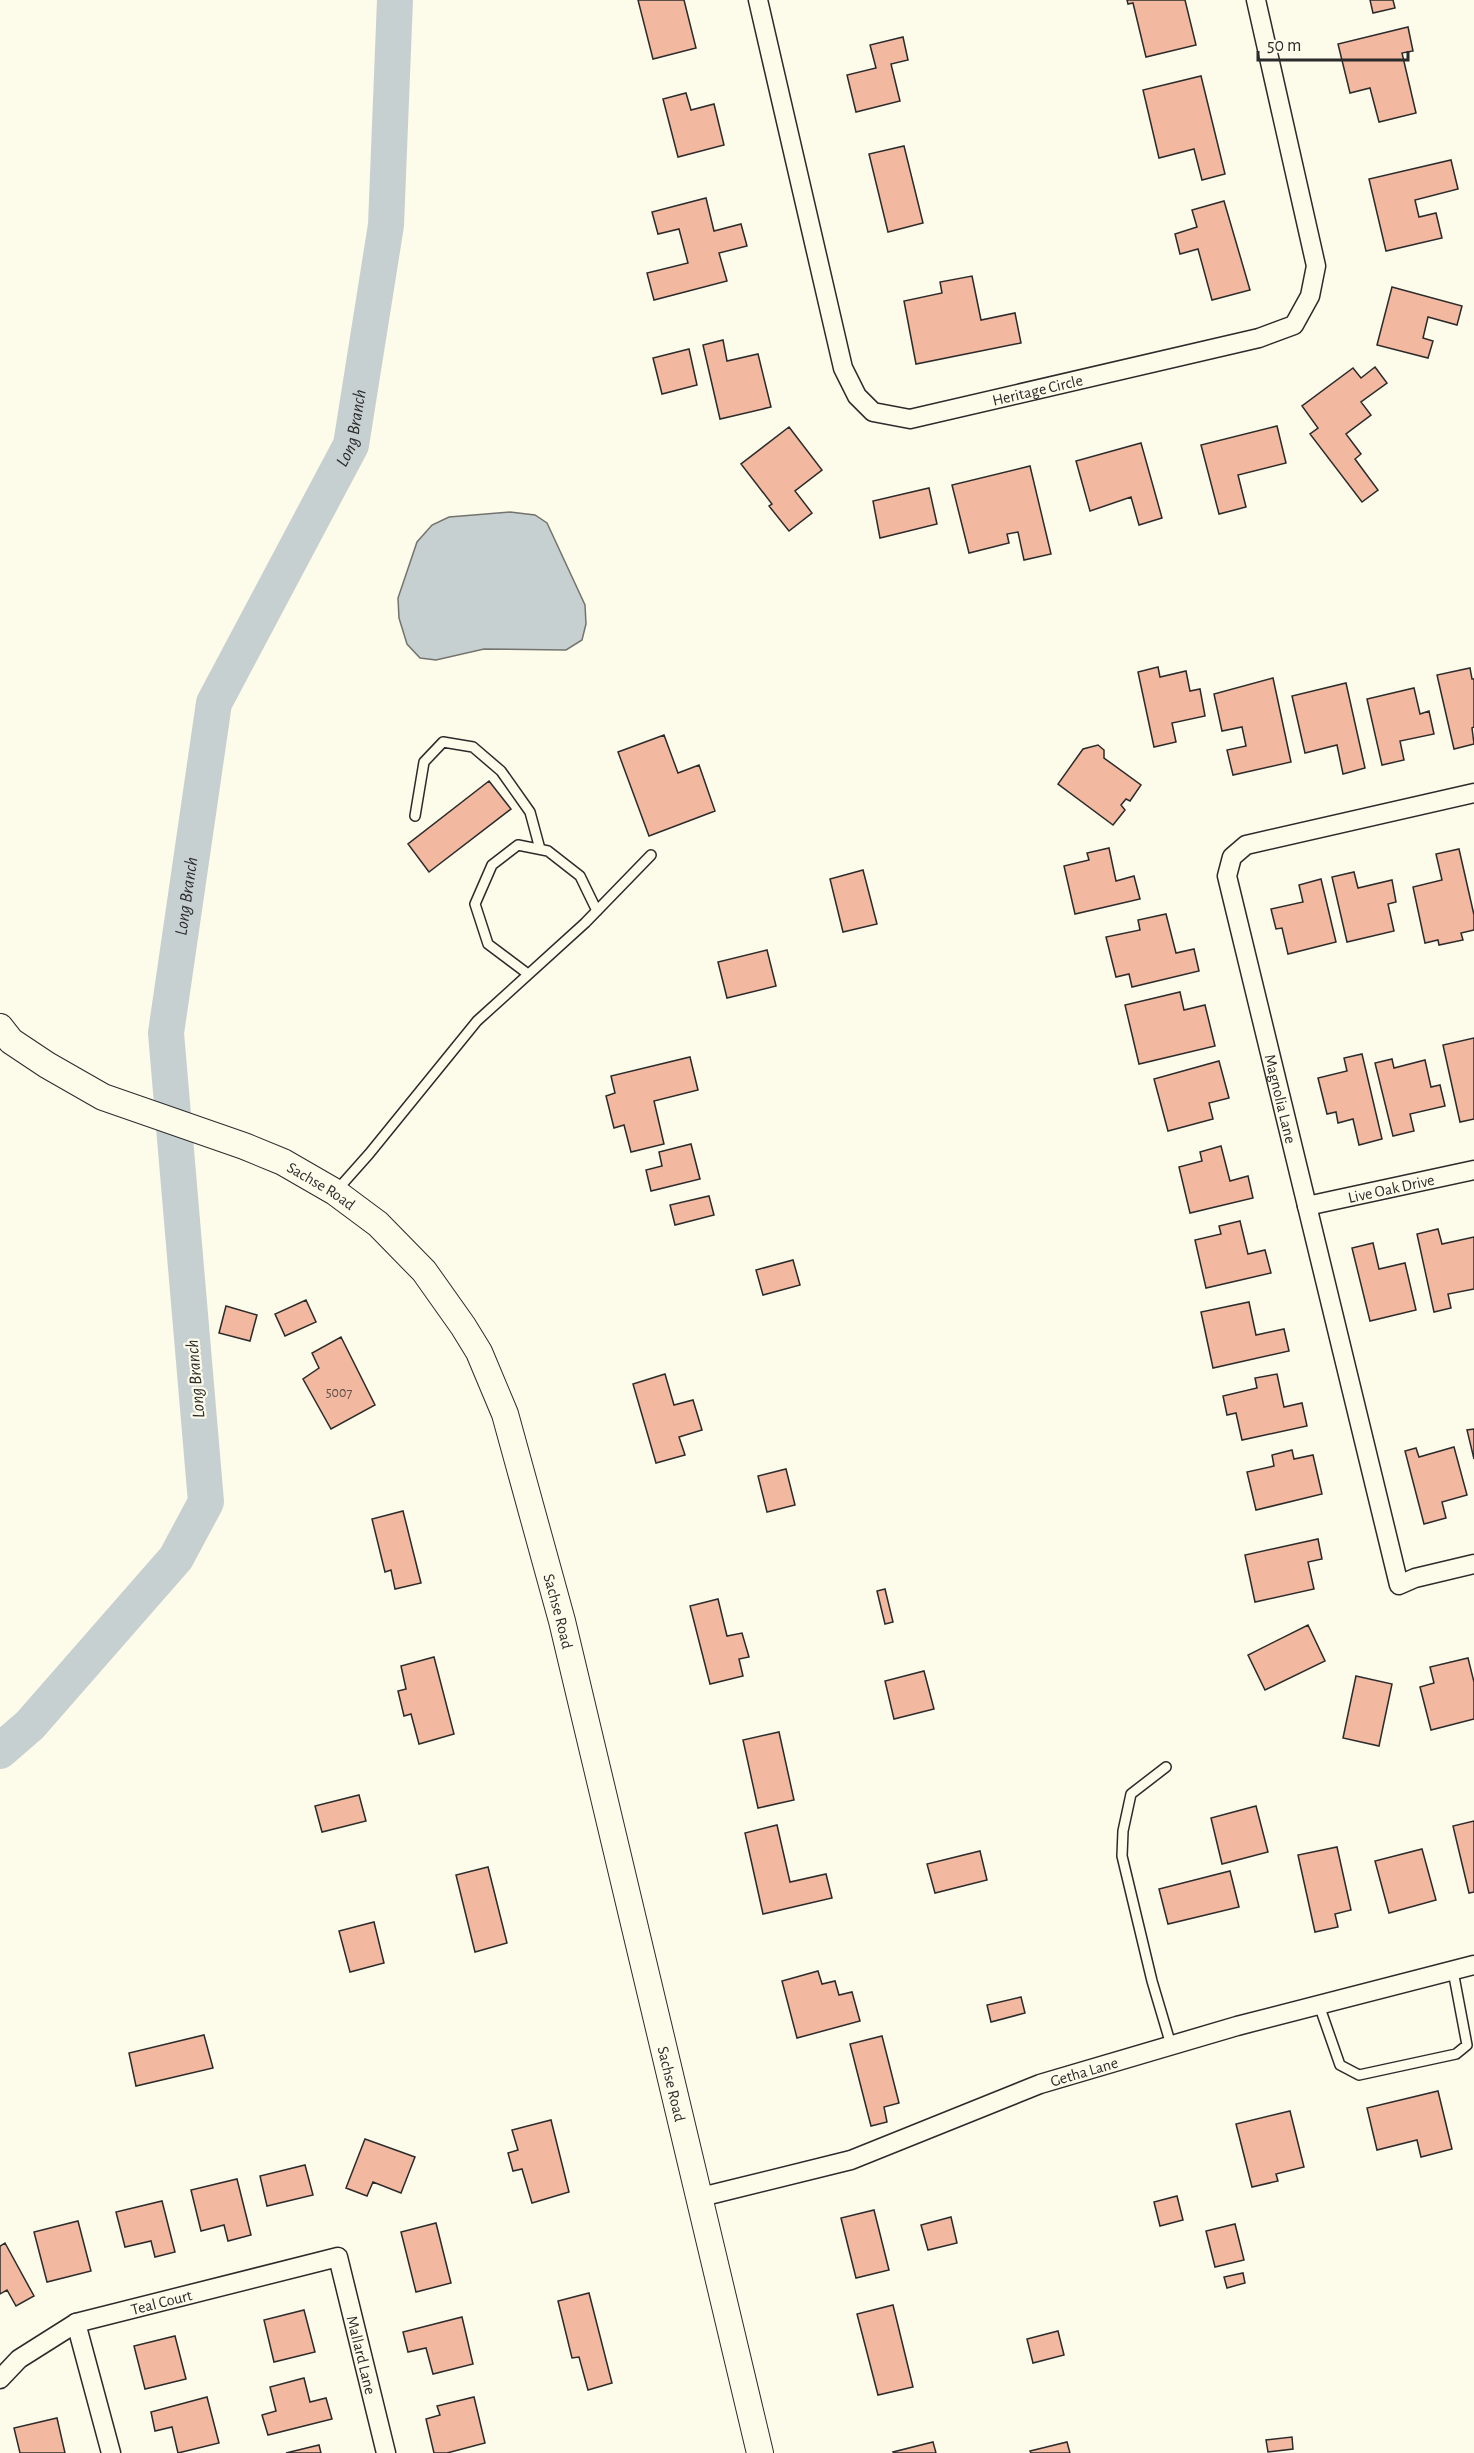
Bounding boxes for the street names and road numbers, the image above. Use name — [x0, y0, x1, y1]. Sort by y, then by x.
street label: Heritage Circle — [991, 372, 1084, 409]
street label: Magnolia Lane — [1262, 1053, 1299, 1145]
street label: Sachse Road — [284, 1159, 358, 1213]
street label: Live Oak Drive — [1347, 1172, 1436, 1206]
street label: Sachse Road — [540, 1572, 575, 1651]
street label: Sachse Road — [654, 2045, 688, 2123]
street label: Getha Lane — [1049, 2055, 1120, 2090]
street label: Teal Court — [129, 2287, 194, 2318]
street label: Mallard Lane — [344, 2314, 378, 2396]

